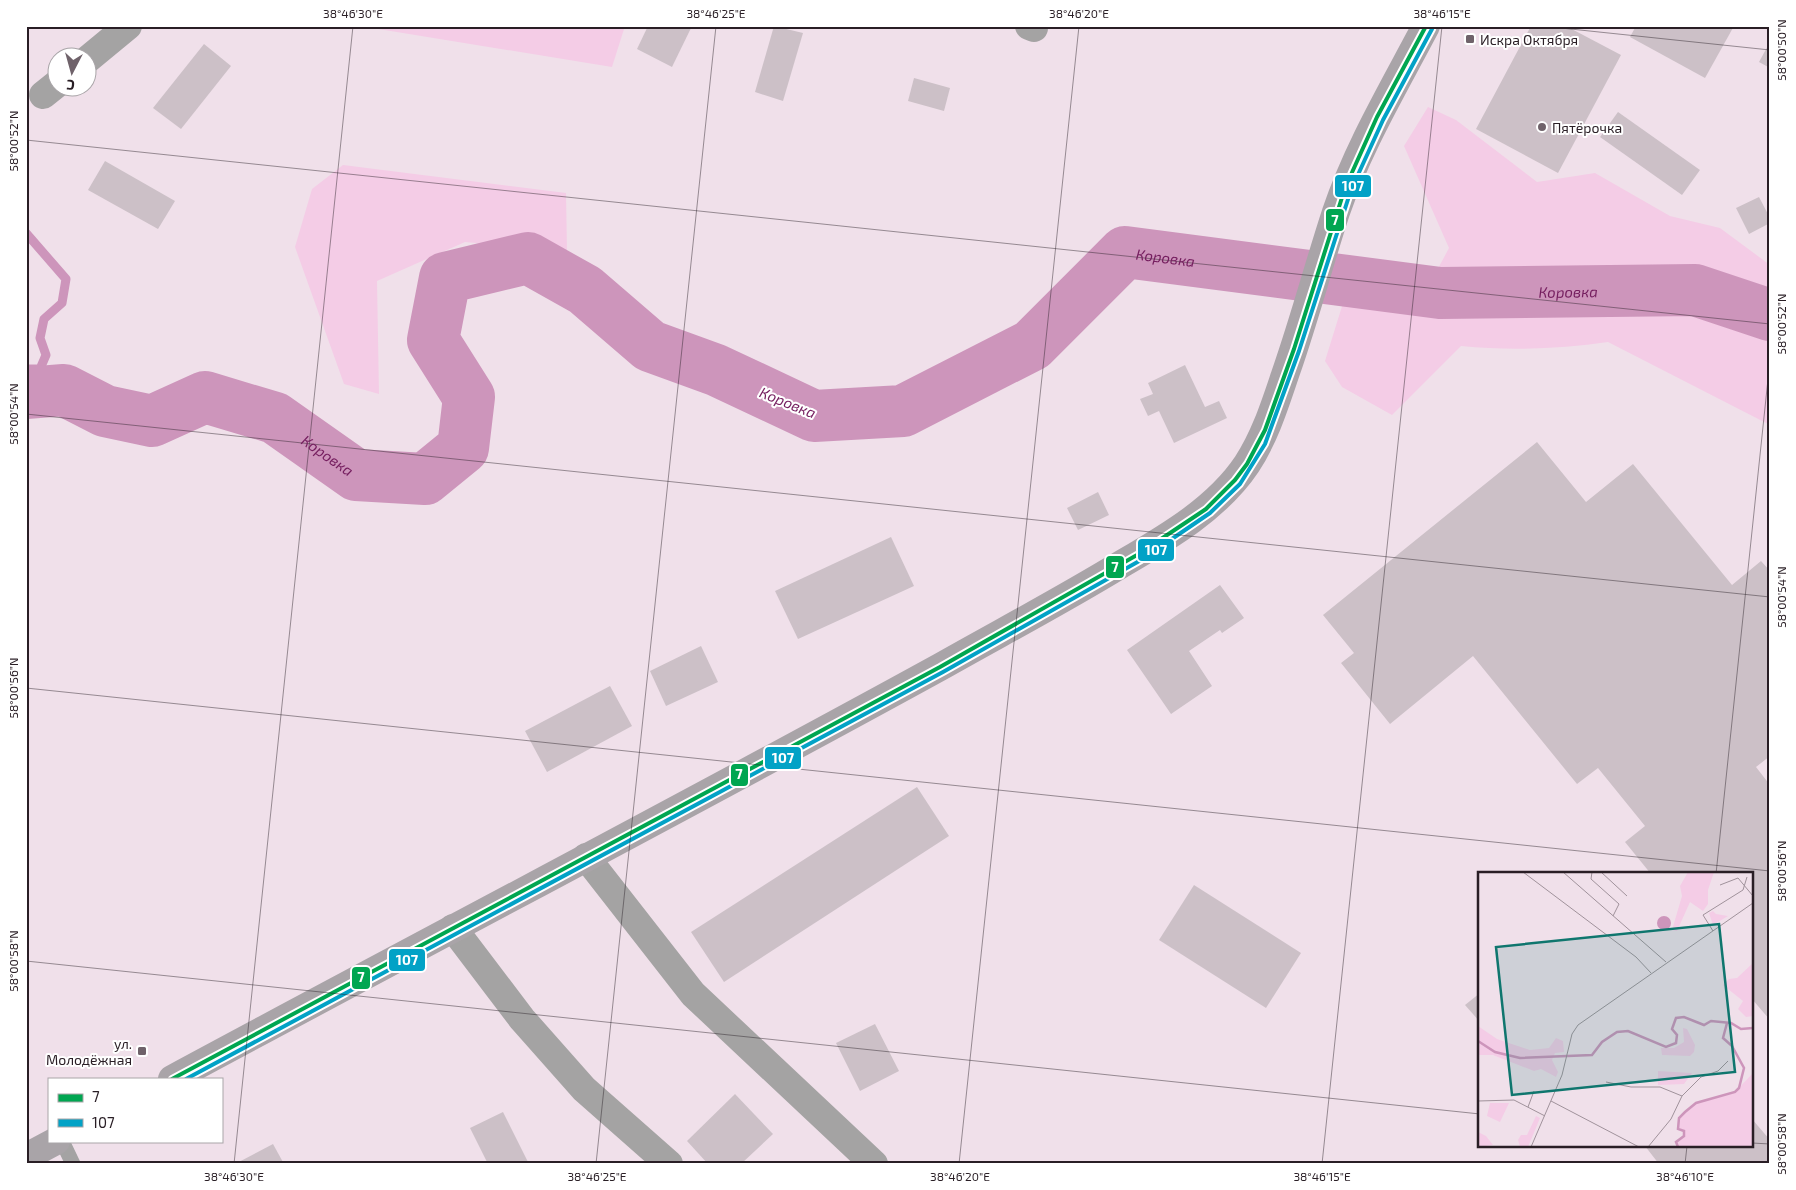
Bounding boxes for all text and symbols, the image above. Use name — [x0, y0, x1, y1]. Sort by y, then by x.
text: 38°46'30"E — [323, 6, 383, 20]
text: 38°46'25"E — [686, 6, 746, 20]
text: 38°46'20"E — [1049, 6, 1109, 20]
text: 38°46'15"E — [1413, 6, 1471, 20]
text: 58°00'50"N — [1774, 19, 1788, 81]
place label: Искра Октября — [1480, 31, 1578, 48]
marker: Искра Октября — [1464, 33, 1476, 45]
north arrow — [48, 48, 98, 98]
text: С — [66, 77, 76, 94]
text: 58°00'52"N — [6, 111, 20, 171]
place label: Пятёрочка — [1552, 119, 1622, 136]
marker: Пятёрочка — [1536, 121, 1548, 133]
line badge: 107 — [1334, 174, 1372, 198]
text: 107 — [1342, 177, 1365, 194]
line badge: 7 — [1325, 208, 1345, 232]
text: 7 — [1331, 211, 1339, 228]
water label: Коровка — [1135, 245, 1196, 270]
water label: Коровка — [1538, 282, 1598, 301]
text: 58°00'52"N — [1774, 294, 1788, 354]
text: 58°00'54"N — [6, 383, 20, 445]
water label: Коровка — [757, 383, 819, 421]
water label: Коровка — [298, 431, 357, 480]
line badge: 107 — [1137, 538, 1175, 562]
text: 107 — [1145, 541, 1168, 558]
line badge: 7 — [1105, 555, 1125, 579]
text: 7 — [1111, 558, 1119, 575]
text: 58°00'54"N — [1774, 566, 1788, 628]
text: 58°00'56"N — [6, 657, 20, 719]
line badge: 107 — [764, 746, 802, 770]
text: 107 — [772, 749, 795, 766]
line badge: 7 — [730, 763, 749, 787]
text: 7 — [735, 765, 743, 782]
text: 58°00'56"N — [1774, 840, 1788, 902]
inset map — [1478, 872, 1754, 1148]
text: 58°00'58"N — [6, 930, 20, 992]
line badge: 107 — [388, 948, 426, 972]
text: 107 — [396, 951, 419, 968]
line badge: 7 — [351, 966, 371, 990]
text: 7 — [357, 968, 365, 985]
place label: ул. Молодёжная — [46, 1035, 132, 1068]
marker: ул. Молодёжная — [136, 1045, 148, 1057]
legend — [48, 1078, 222, 1142]
text: 7 — [92, 1087, 100, 1105]
text: 107 — [92, 1113, 115, 1131]
text: 58°00'58"N — [1774, 1113, 1788, 1175]
text: 38°46'30"E — [204, 1169, 264, 1183]
text: 38°46'25"E — [567, 1169, 627, 1183]
text: 38°46'20"E — [930, 1169, 990, 1183]
text: 38°46'15"E — [1293, 1169, 1351, 1183]
text: 38°46'10"E — [1656, 1169, 1714, 1183]

